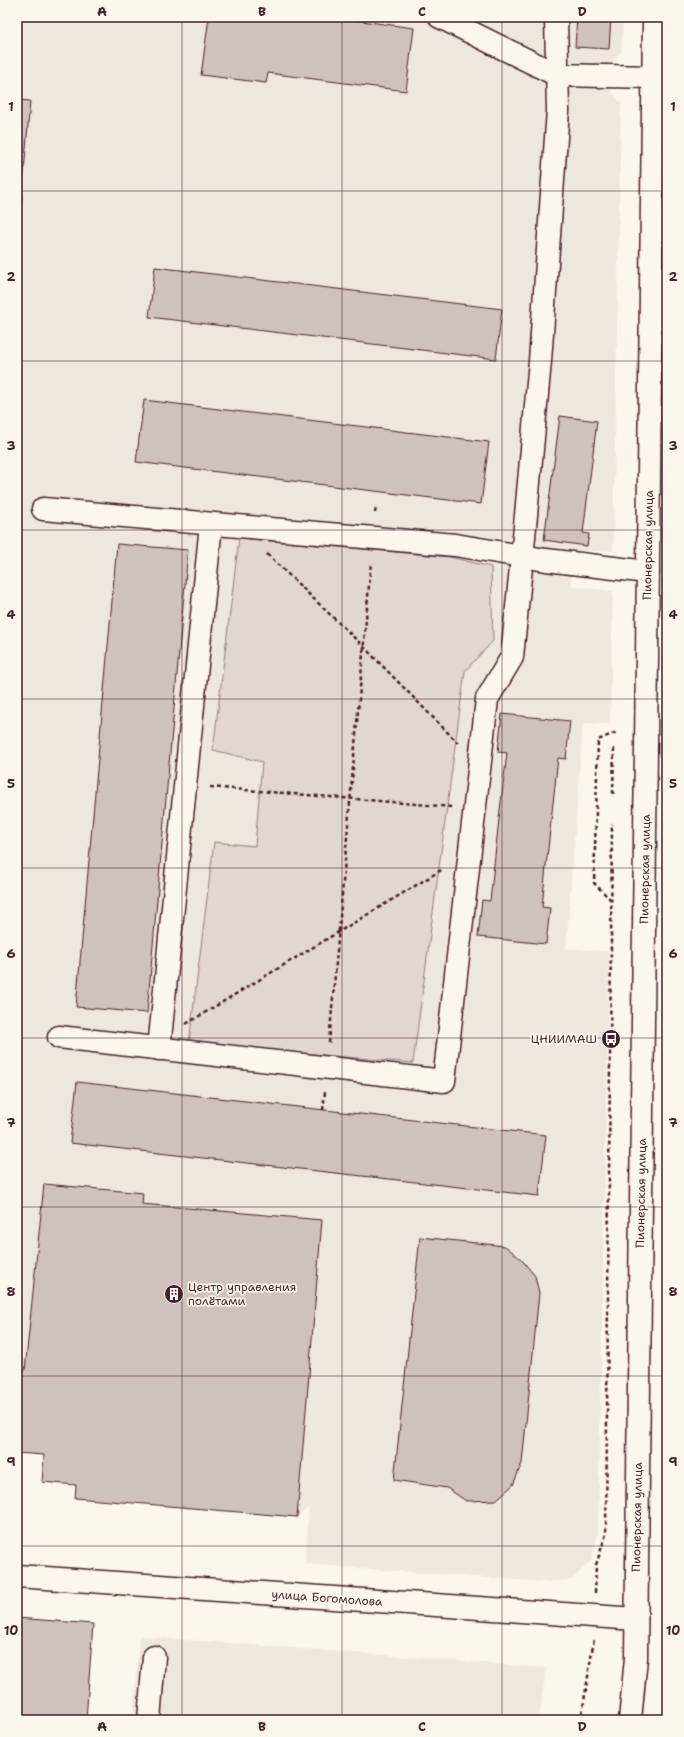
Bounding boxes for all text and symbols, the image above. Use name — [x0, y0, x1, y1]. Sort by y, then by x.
text: A — [97, 3, 107, 20]
text: B — [258, 3, 266, 20]
text: C — [418, 3, 426, 20]
text: D — [577, 3, 587, 20]
text: 1 — [8, 98, 14, 115]
text: 1 — [670, 98, 676, 115]
text: 2 — [6, 268, 16, 285]
text: 2 — [668, 268, 678, 285]
text: 3 — [6, 437, 16, 454]
text: 3 — [668, 437, 678, 454]
street label: Пионерская улица — [639, 489, 657, 600]
text: 4 — [6, 606, 16, 623]
text: 4 — [668, 606, 678, 623]
text: 5 — [7, 775, 15, 792]
text: 5 — [669, 775, 677, 792]
street label: Пионерская улица — [636, 813, 654, 924]
text: 6 — [6, 945, 16, 962]
text: 6 — [668, 945, 678, 962]
bus stop icon: ЦНИИМАШ — [600, 1028, 622, 1050]
place label: ЦНИИМАШ — [531, 1031, 597, 1047]
text: 7 — [6, 1114, 16, 1131]
text: 7 — [668, 1114, 678, 1131]
street label: Пионерская улица — [632, 1137, 650, 1248]
place label: Центр управления полётами — [188, 1279, 296, 1309]
text: 8 — [6, 1283, 16, 1300]
building icon: Центр управления полётами — [163, 1283, 185, 1305]
text: 8 — [668, 1283, 678, 1300]
text: 9 — [6, 1453, 16, 1470]
text: 9 — [668, 1453, 678, 1470]
street label: Пионерская улица — [628, 1461, 646, 1572]
street label: улица Богомолова — [271, 1586, 384, 1610]
text: 10 — [4, 1622, 18, 1639]
text: 10 — [666, 1622, 680, 1639]
text: A — [97, 1718, 107, 1735]
text: B — [258, 1718, 266, 1735]
text: C — [418, 1718, 426, 1735]
text: D — [577, 1718, 587, 1735]

